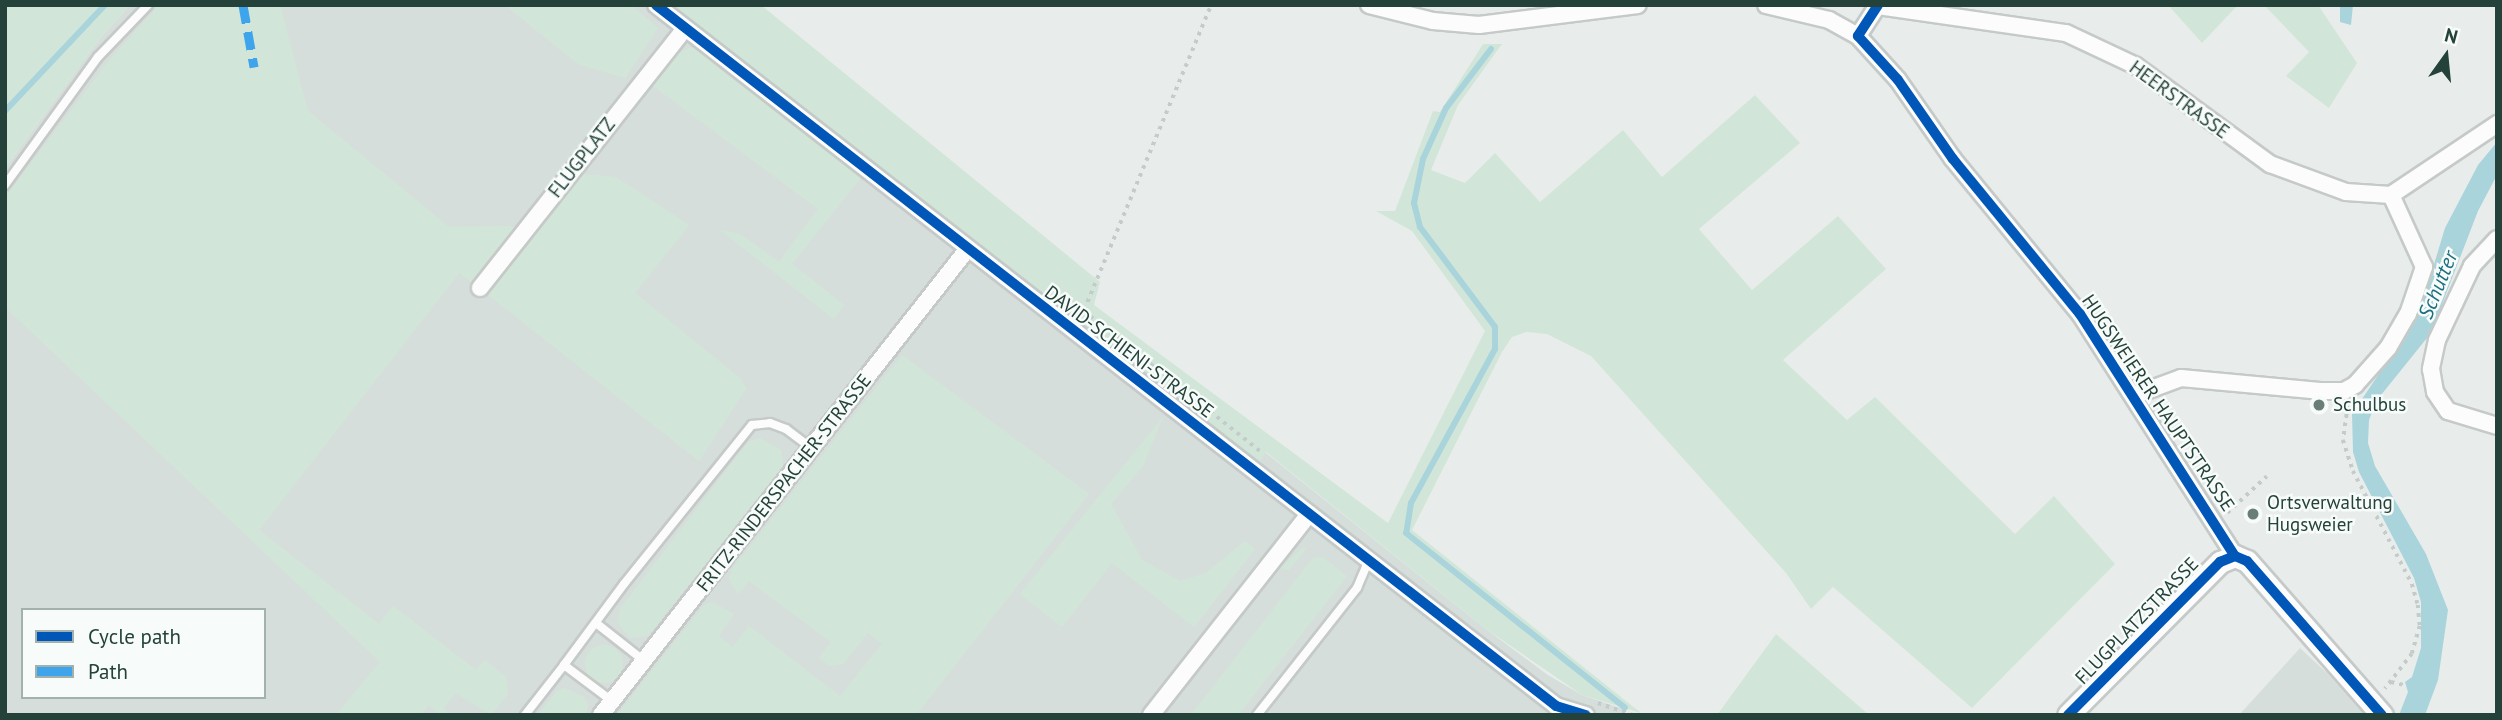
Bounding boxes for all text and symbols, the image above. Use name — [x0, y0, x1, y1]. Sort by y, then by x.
north arrow — [2411, 21, 2481, 91]
text: N — [2442, 23, 2461, 49]
street label: HEERSTRASSE — [2125, 56, 2233, 144]
street label: FLUGPLATZ — [544, 114, 620, 202]
water label: Schutter — [2413, 247, 2463, 323]
street label: DAVID-SCHIENI-STRASSE — [1040, 281, 1218, 423]
street label: HUGSWEIERER HAUPTSTRASSE — [2077, 290, 2239, 516]
street label: FRITZ-RINDERSPACHER-STRASSE — [692, 370, 876, 596]
place label: Schulbus — [2333, 394, 2406, 416]
marker: Schulbus — [2311, 397, 2327, 413]
place label: Ortsverwaltung Hugsweier — [2267, 492, 2393, 536]
marker: Ortsverwaltung Hugsweier — [2245, 506, 2261, 522]
street label: FLUGPLATZSTRASSE — [2071, 553, 2203, 689]
legend — [21, 608, 266, 699]
text: Cycle path — [88, 623, 181, 650]
text: Path — [88, 658, 128, 685]

